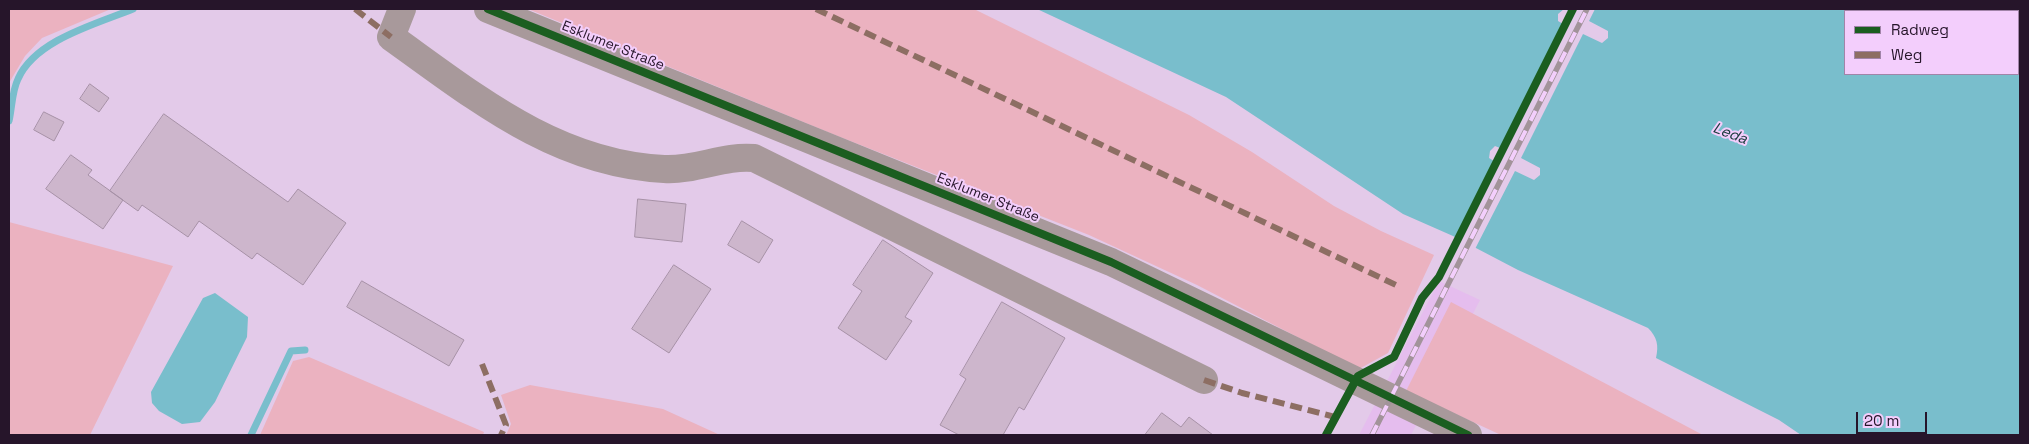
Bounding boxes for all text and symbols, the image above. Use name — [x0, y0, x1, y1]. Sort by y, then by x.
legend — [1844, 10, 2019, 75]
street label: Esklumer Straße — [559, 18, 667, 74]
text: Radweg — [1891, 20, 1949, 39]
text: Weg — [1891, 45, 1922, 64]
water label: Leda — [1710, 119, 1750, 149]
street label: Esklumer Straße — [934, 170, 1042, 226]
scale bar — [1859, 402, 1930, 434]
text: 20 m — [1864, 411, 1899, 430]

